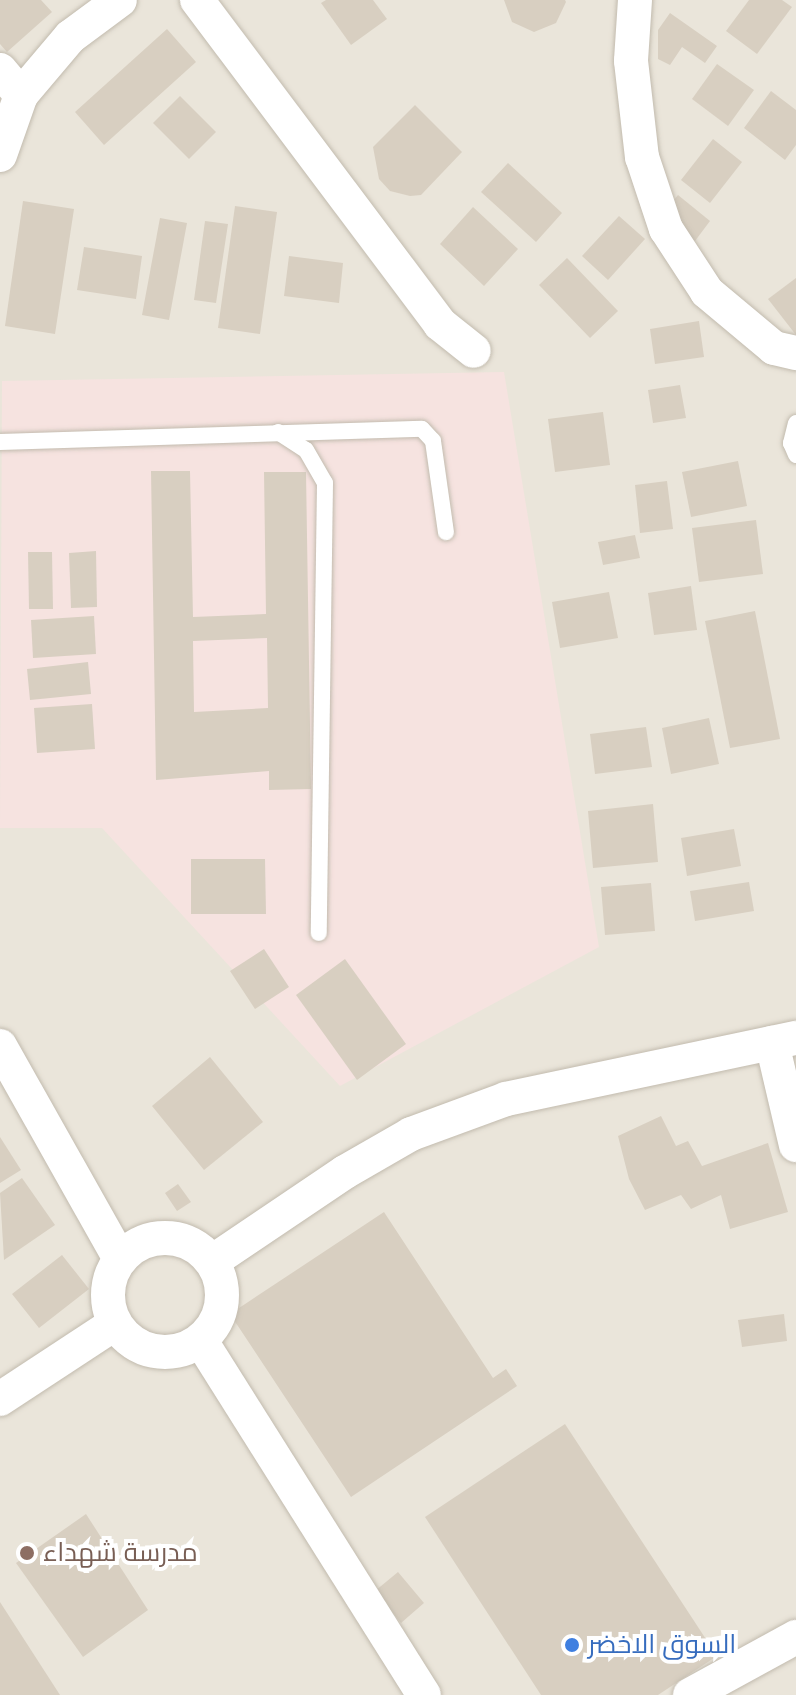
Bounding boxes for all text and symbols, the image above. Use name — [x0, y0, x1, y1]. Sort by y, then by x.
place label: مدرسة شهداء — [43, 1537, 198, 1569]
marker: مدرسة شهداء — [18, 1544, 36, 1562]
place label: السوق الاخضر — [588, 1629, 736, 1661]
marker: السوق الاخضر — [563, 1636, 581, 1654]

